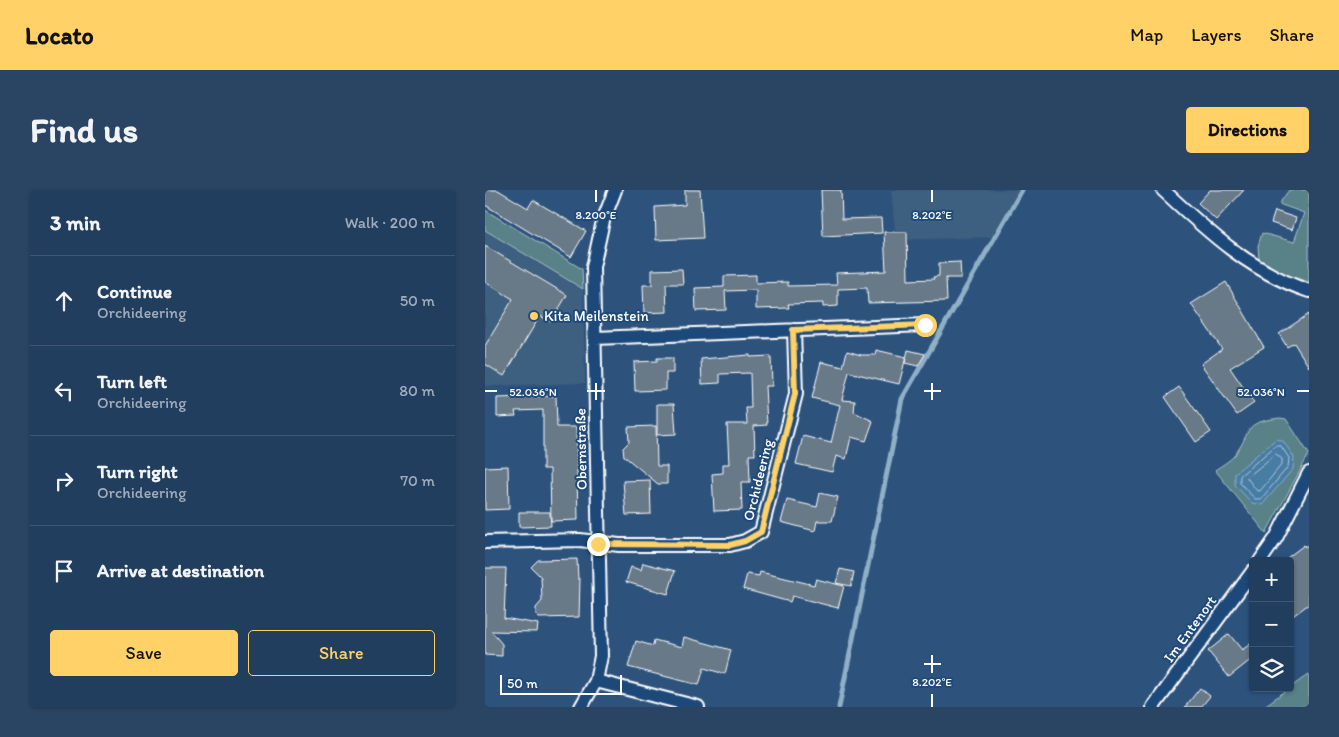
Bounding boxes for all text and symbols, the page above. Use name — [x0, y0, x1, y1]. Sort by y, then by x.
text: Locato — [25, 21, 94, 50]
text: Map — [1130, 24, 1163, 46]
text: Layers — [1191, 24, 1241, 46]
text: Share — [1269, 24, 1314, 46]
button: Directions — [1186, 107, 1309, 153]
text: Find us — [30, 109, 138, 151]
text: 8.200°E — [576, 208, 617, 222]
text: 8.202°E — [912, 208, 952, 222]
text: 3 min — [50, 210, 100, 235]
text: Walk · 200 m — [345, 213, 435, 232]
text: Continue — [97, 280, 172, 303]
icon: ahead — [50, 287, 78, 315]
text: 50 m — [400, 291, 435, 310]
text: Orchideering — [97, 303, 186, 322]
place label: Kita Meilenstein — [544, 307, 649, 325]
marker: Kita Meilenstein — [528, 310, 540, 322]
route start — [914, 314, 937, 337]
text: Turn left — [97, 370, 167, 393]
icon: left — [50, 377, 78, 405]
text: 80 m — [399, 381, 435, 400]
text: 52.036°N — [509, 385, 557, 399]
text: 52.036°N — [1237, 385, 1285, 399]
text: Orchideering — [97, 393, 186, 412]
street label: Obernstraße — [571, 408, 591, 490]
street label: Orchideering — [739, 437, 777, 523]
text: Turn right — [97, 460, 178, 483]
icon: right — [50, 467, 78, 495]
text: 70 m — [400, 471, 435, 490]
text: Orchideering — [97, 483, 186, 502]
route end — [587, 533, 610, 556]
icon: arrive — [50, 557, 78, 585]
map controls — [1249, 557, 1294, 692]
button: + — [1249, 557, 1294, 602]
text: Arrive at destination — [97, 559, 264, 582]
street label: Im Entenort — [1160, 592, 1220, 666]
button: − — [1249, 602, 1294, 647]
button: Save — [50, 630, 238, 676]
button: Share — [248, 630, 435, 676]
button: layers — [1249, 647, 1294, 692]
scale bar — [500, 672, 623, 695]
text: 50 m — [507, 675, 538, 692]
text: 8.202°E — [912, 675, 952, 689]

